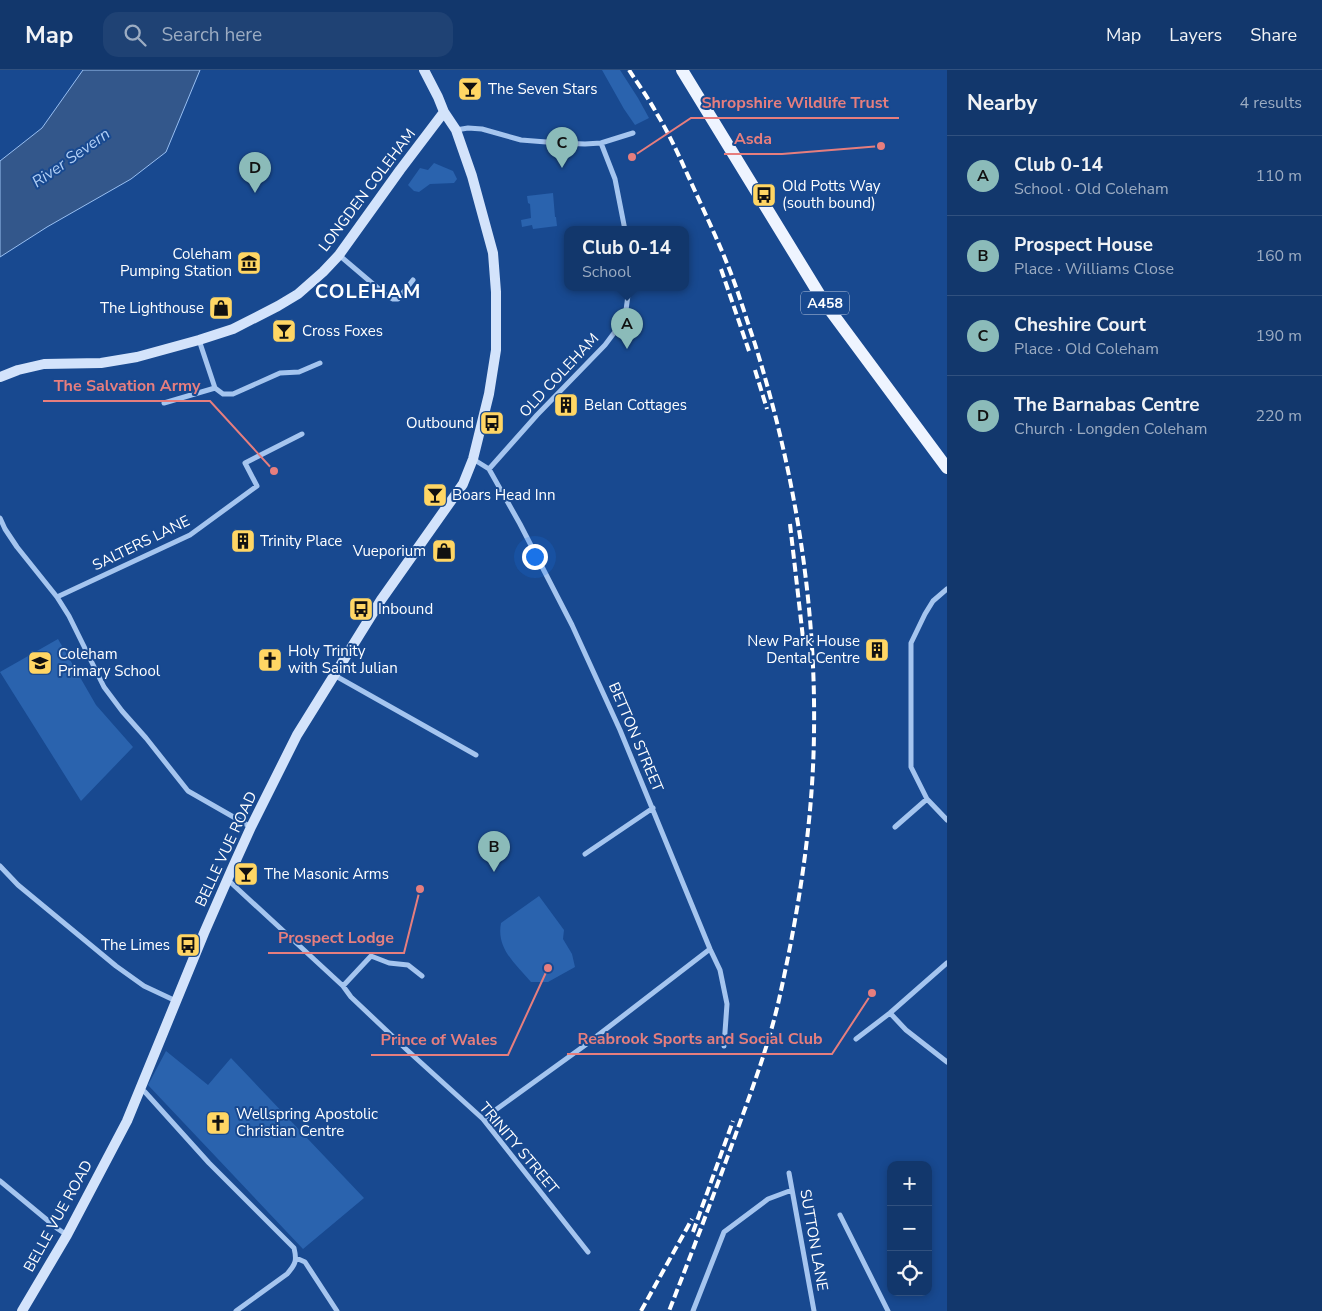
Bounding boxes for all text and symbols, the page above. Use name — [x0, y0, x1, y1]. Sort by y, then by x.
search box — [103, 12, 453, 57]
text: Map — [25, 19, 73, 51]
icon: search — [121, 21, 149, 49]
text: Search here — [161, 22, 262, 48]
text: Map — [1106, 23, 1141, 47]
text: Layers — [1169, 23, 1222, 47]
text: Share — [1250, 23, 1297, 47]
bar icon: The Seven Stars — [457, 76, 483, 102]
place label: The Seven Stars — [488, 79, 597, 99]
callout: Shropshire Wildlife Trust — [691, 87, 899, 118]
text: Nearby — [967, 89, 1037, 117]
text: Shropshire Wildlife Trust — [701, 92, 889, 114]
text: 4 results — [1240, 92, 1302, 114]
water label: River Severn — [28, 123, 114, 193]
callout: Asda — [724, 123, 782, 154]
street label: LONGDEN COLEHAM — [314, 124, 420, 256]
pin: C — [546, 127, 578, 168]
text: Asda — [734, 128, 772, 150]
pin: D — [239, 152, 271, 193]
text: Club 0-14 — [1014, 152, 1103, 178]
text: A — [977, 165, 989, 187]
text: 110 m — [1255, 165, 1302, 187]
place label: Old Potts Way (south bound) — [782, 176, 881, 213]
text: School · Old Coleham — [1014, 178, 1169, 200]
bus stop icon: Old Potts Way (south bound) — [751, 182, 777, 208]
popup — [564, 226, 689, 291]
text: Prospect House — [1014, 232, 1153, 258]
text: Club 0-14 — [582, 235, 671, 261]
place label: Coleham Pumping Station — [120, 244, 232, 281]
text: B — [977, 245, 989, 267]
text: 160 m — [1255, 245, 1302, 267]
museum icon: Coleham Pumping Station — [236, 250, 262, 276]
text: Place · Williams Close — [1014, 258, 1174, 280]
text: School — [582, 261, 631, 283]
district label: COLEHAM — [315, 278, 421, 305]
road number: A458 — [801, 292, 849, 314]
shop icon: The Lighthouse — [208, 295, 234, 321]
place label: The Lighthouse — [100, 298, 204, 318]
pin: A — [611, 308, 643, 349]
text: Cheshire Court — [1014, 312, 1146, 338]
bar icon: Cross Foxes — [271, 318, 297, 344]
place label: Cross Foxes — [302, 321, 383, 341]
text: C — [978, 325, 988, 347]
text: 190 m — [1255, 325, 1302, 347]
street label: OLD COLEHAM — [515, 329, 603, 421]
text: Place · Old Coleham — [1014, 338, 1159, 360]
callout: The Salvation Army — [43, 370, 210, 401]
text: The Salvation Army — [54, 375, 201, 397]
building icon: Belan Cottages — [553, 392, 579, 418]
text: The Barnabas Centre — [1014, 392, 1200, 418]
place label: Belan Cottages — [584, 395, 687, 415]
text: D — [977, 405, 989, 427]
text: 220 m — [1255, 405, 1302, 427]
bus stop icon: Outbound — [479, 410, 505, 436]
place label: Outbound — [406, 413, 474, 433]
text: Church · Longden Coleham — [1014, 418, 1207, 440]
bar icon: Boars Head Inn — [422, 482, 448, 508]
place label: Boars Head Inn — [452, 485, 556, 505]
street label: SALTERS LANE — [89, 511, 193, 575]
building icon: Trinity Place — [230, 528, 256, 554]
place label: Trinity Place — [260, 531, 342, 551]
shop icon: Vueporium — [431, 538, 457, 564]
place label: Vueporium — [352, 541, 426, 561]
your location — [522, 544, 548, 570]
bus stop icon: Inbound — [348, 596, 374, 622]
place label: Inbound — [378, 599, 433, 619]
place label: New Park House Dental Centre — [747, 631, 860, 668]
building icon: New Park House Dental Centre — [864, 637, 890, 663]
place label: Holy Trinity with Saint Julian — [288, 641, 398, 678]
place label: Coleham Primary School — [58, 644, 161, 681]
church icon: Holy Trinity with Saint Julian — [257, 647, 283, 673]
school or university icon: Coleham Primary School — [27, 650, 53, 676]
street label: BETTON STREET — [604, 679, 668, 795]
street label: BELLE VUE ROAD — [191, 788, 261, 910]
pin: B — [478, 831, 510, 872]
bar icon: The Masonic Arms — [233, 861, 259, 887]
place label: The Masonic Arms — [264, 864, 389, 884]
callout: Prospect Lodge — [268, 922, 404, 953]
text: Prospect Lodge — [278, 927, 394, 949]
bus stop icon: The Limes — [175, 932, 201, 958]
place label: The Limes — [101, 935, 170, 955]
callout: Reabrook Sports and Social Club — [567, 1023, 832, 1054]
callout: Prince of Wales — [371, 1024, 508, 1055]
text: Reabrook Sports and Social Club — [577, 1028, 823, 1050]
text: Prince of Wales — [381, 1029, 498, 1051]
street label: TRINITY STREET — [475, 1098, 563, 1198]
place label: Wellspring Apostolic Christian Centre — [236, 1104, 378, 1141]
church icon: Wellspring Apostolic Christian Centre — [205, 1110, 231, 1136]
street label: BELLE VUE ROAD — [19, 1156, 97, 1276]
map controls — [887, 1161, 932, 1296]
button: + — [887, 1161, 932, 1206]
street label: SUTTON LANE — [795, 1188, 833, 1292]
button: − — [887, 1206, 932, 1251]
button: locate — [887, 1251, 932, 1296]

